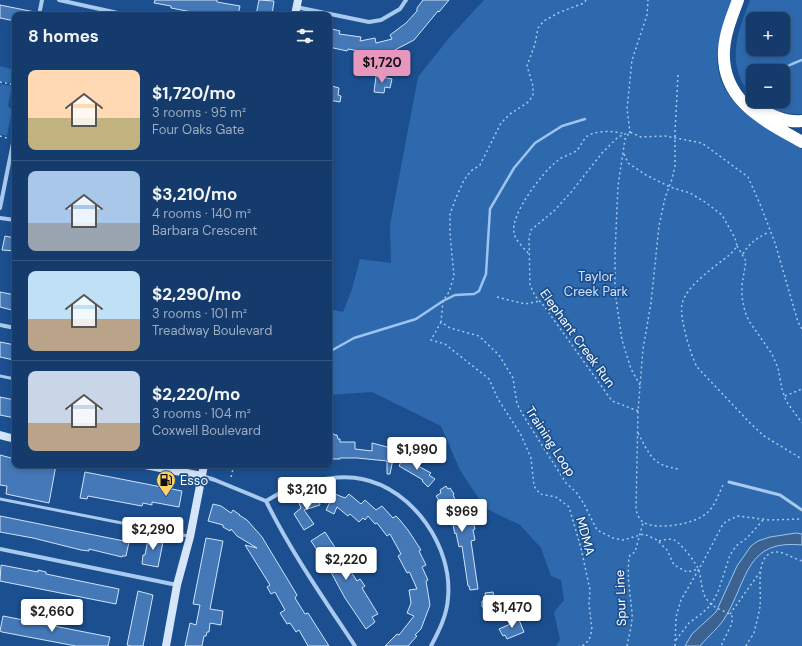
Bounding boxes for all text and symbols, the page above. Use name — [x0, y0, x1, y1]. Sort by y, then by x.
map controls — [746, 12, 790, 108]
button: + — [746, 12, 790, 56]
text: 8 homes — [28, 25, 99, 47]
icon: filters — [294, 25, 316, 47]
pin: $1,720 — [349, 50, 415, 84]
text: $1,720 — [362, 54, 402, 71]
button: − — [746, 64, 790, 108]
text: $1,720/mo — [152, 82, 236, 104]
icon: home — [60, 86, 108, 134]
text: 3 rooms · 95 m² — [152, 104, 246, 121]
text: Four Oaks Gate — [152, 121, 244, 138]
text: $3,210/mo — [152, 183, 237, 205]
icon: home — [60, 187, 108, 235]
text: 4 rooms · 140 m² — [152, 205, 251, 222]
text: Barbara Crescent — [152, 222, 257, 239]
park label: Taylor Creek Park — [564, 268, 629, 300]
text: $2,290/mo — [152, 283, 241, 305]
street label: Elephant Creek Run — [536, 286, 619, 391]
icon: home — [60, 287, 108, 335]
text: 3 rooms · 101 m² — [152, 305, 247, 322]
text: Treadway Boulevard — [152, 322, 272, 339]
text: $2,220/mo — [152, 383, 240, 405]
icon: home — [60, 387, 108, 435]
street label: Training Loop — [522, 403, 580, 480]
text: 3 rooms · 104 m² — [152, 405, 251, 422]
text: Coxwell Boulevard — [152, 422, 261, 439]
pin: $1,990 — [384, 437, 450, 471]
text: $1,990 — [396, 441, 438, 458]
fuel station icon: Esso — [155, 469, 177, 497]
place label: Esso — [180, 472, 208, 489]
pin: $3,210 — [274, 477, 340, 511]
text: $3,210 — [287, 481, 327, 498]
pin: $969 — [438, 499, 486, 533]
text: $969 — [446, 503, 478, 520]
street label: MDMA — [572, 515, 599, 558]
pin: $2,290 — [120, 517, 186, 551]
text: $2,290 — [131, 521, 175, 538]
pin: $2,220 — [313, 547, 379, 581]
text: $2,220 — [325, 551, 367, 568]
street label: Spur Line — [611, 570, 630, 626]
pin: $1,470 — [479, 595, 545, 629]
pin: $2,660 — [19, 599, 85, 633]
text: $1,470 — [492, 599, 532, 616]
text: $2,660 — [30, 603, 74, 620]

